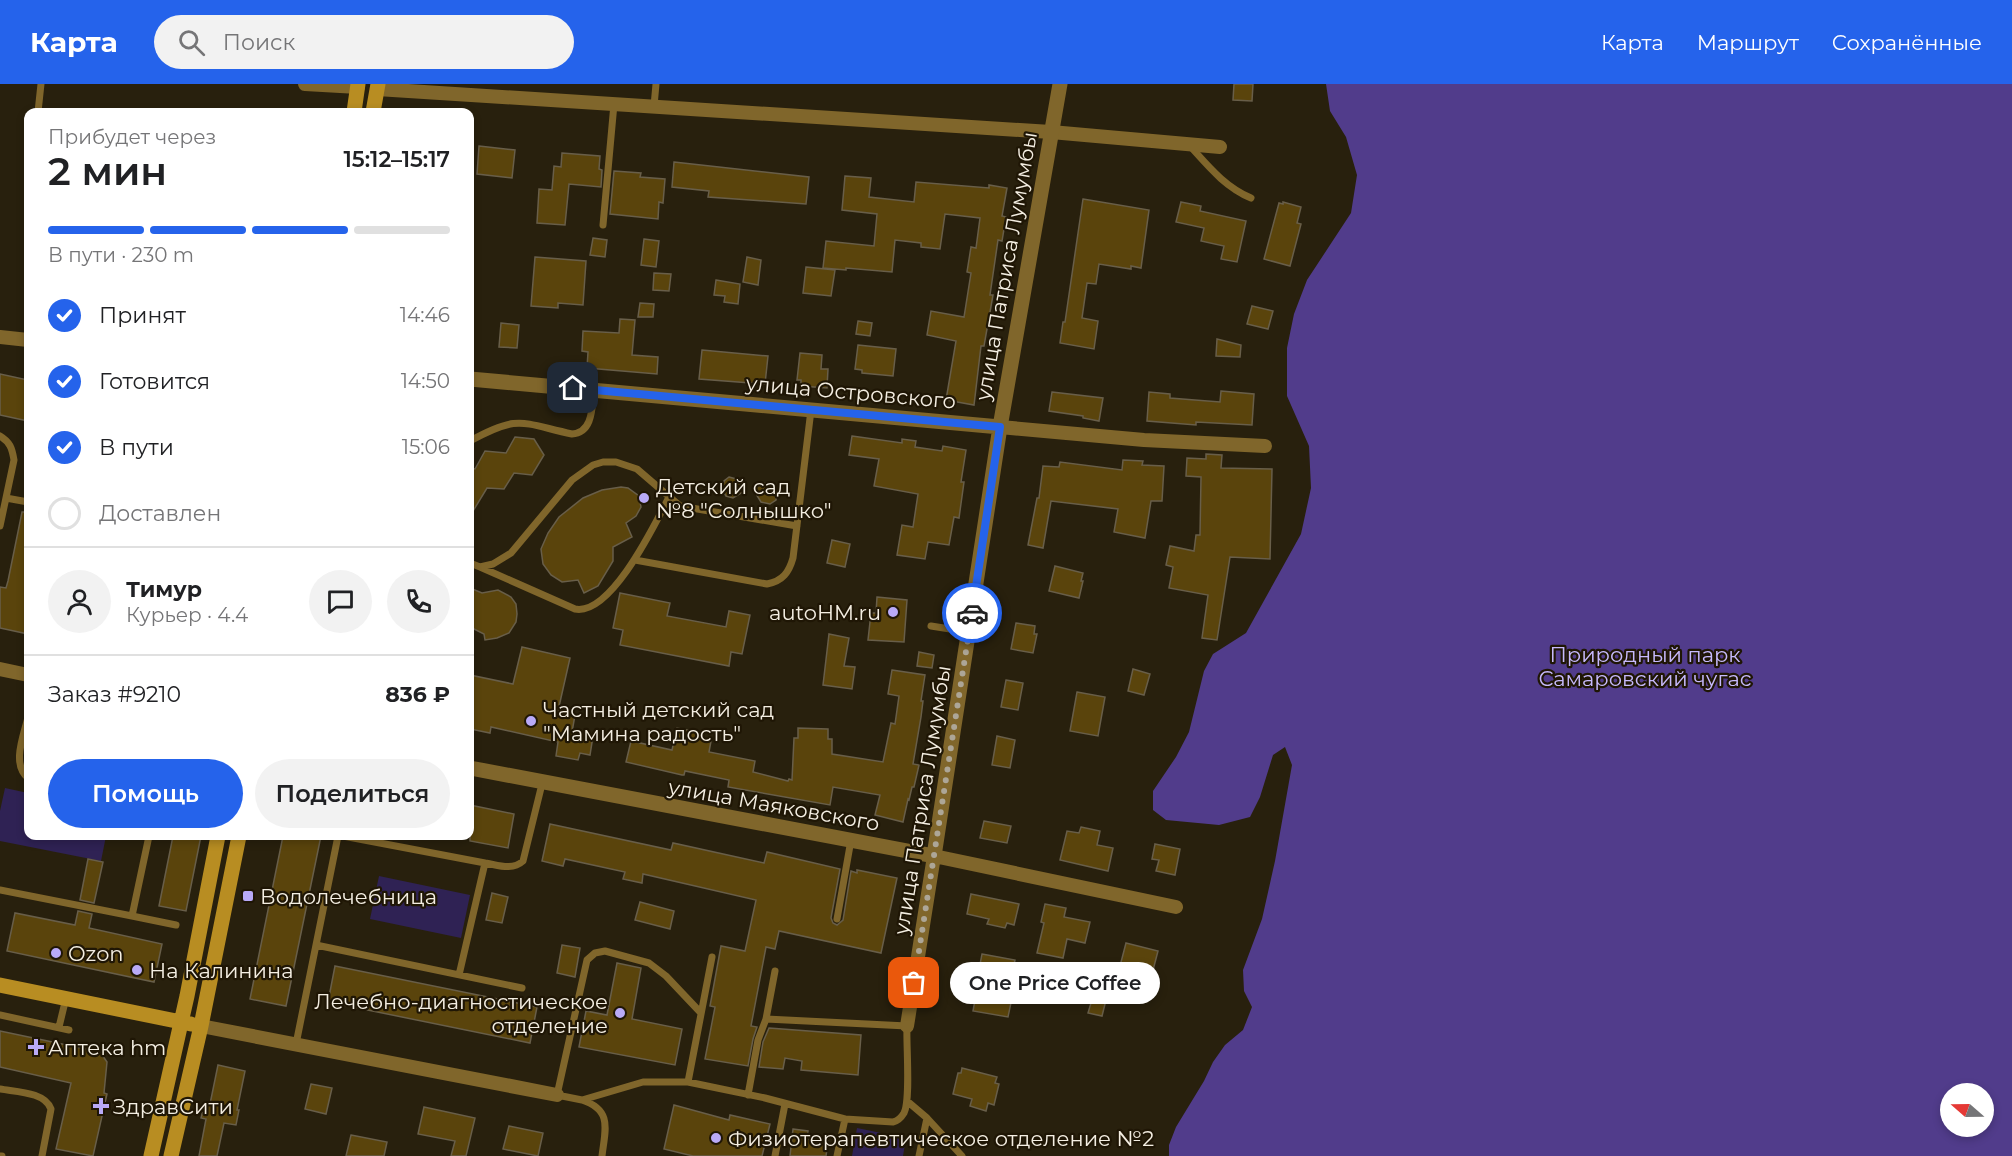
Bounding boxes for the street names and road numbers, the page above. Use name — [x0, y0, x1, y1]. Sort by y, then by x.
street label: улица Патриса Лумумбы — [970, 130, 1042, 403]
street label: улица Островского — [744, 370, 957, 414]
street label: улица Патриса Лумумбы — [888, 664, 956, 937]
street label: улица Маяковского — [665, 774, 882, 836]

